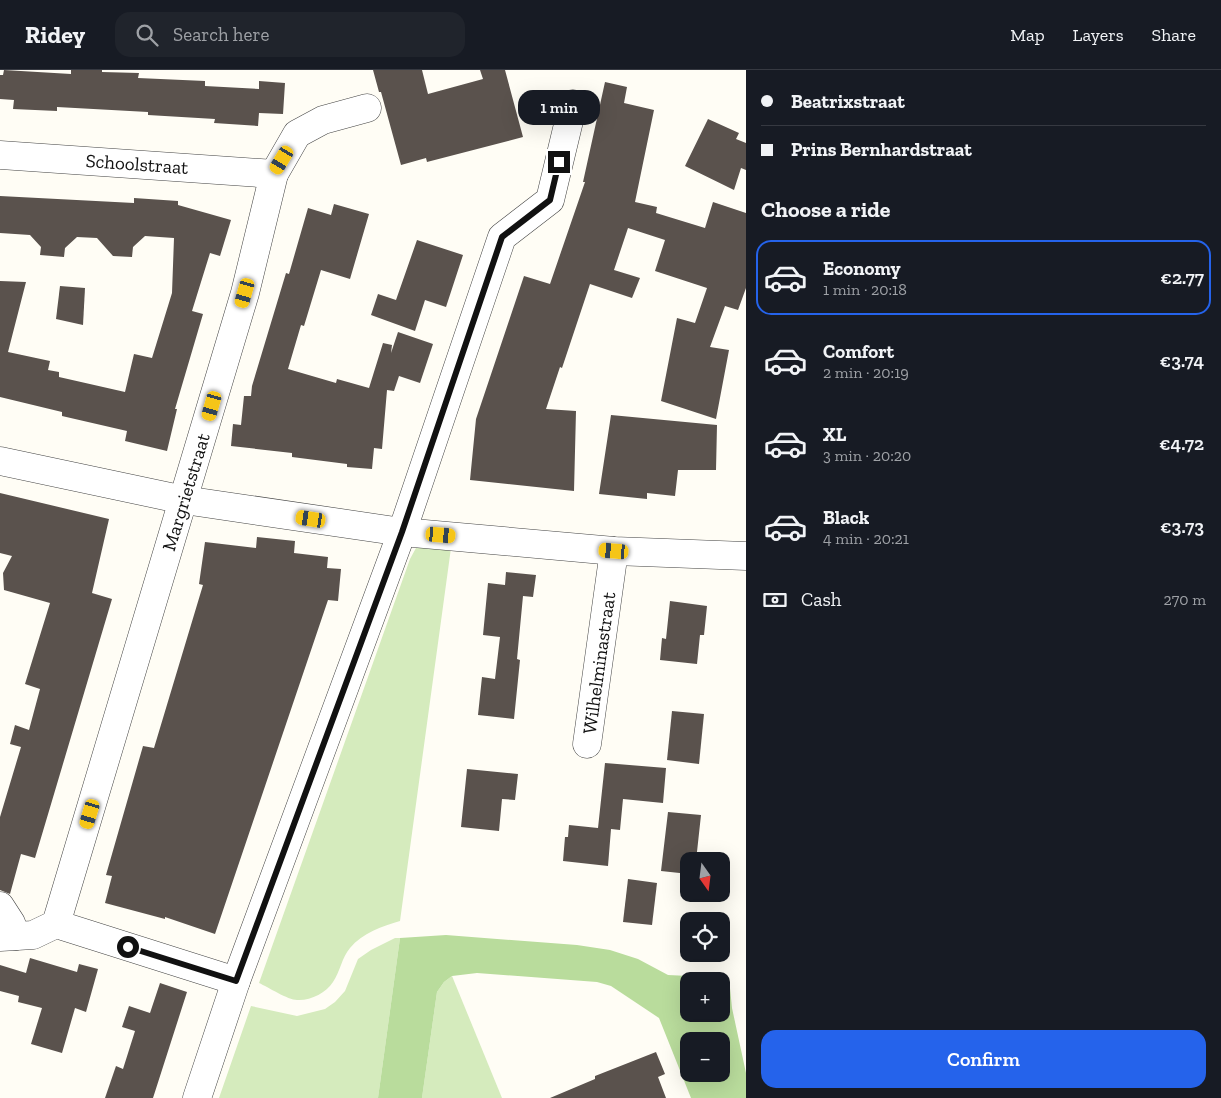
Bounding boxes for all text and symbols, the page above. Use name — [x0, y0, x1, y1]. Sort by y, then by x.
search box — [115, 12, 465, 57]
text: Ridey — [25, 20, 85, 49]
icon: search — [133, 21, 161, 49]
text: Search here — [173, 23, 269, 46]
text: Map — [1010, 24, 1045, 46]
text: Layers — [1073, 24, 1124, 46]
text: Share — [1152, 24, 1196, 46]
callout: 1 min — [518, 89, 600, 124]
text: Beatrixstraat — [791, 90, 905, 113]
text: 1 min — [540, 98, 578, 117]
text: Prins Bernhardstraat — [791, 138, 972, 161]
car — [267, 143, 296, 177]
street label: Schoolstraat — [85, 149, 189, 179]
route end — [548, 151, 570, 173]
text: Choose a ride — [761, 196, 891, 223]
icon: car — [763, 255, 808, 300]
text: Economy — [823, 257, 901, 280]
text: €2.77 — [1161, 266, 1204, 289]
car — [233, 277, 256, 309]
text: 1 min · 20:18 — [823, 280, 907, 299]
icon: car — [763, 338, 808, 383]
text: Comfort — [823, 340, 894, 363]
text: €3.74 — [1160, 349, 1204, 372]
text: 2 min · 20:19 — [823, 363, 909, 382]
car — [200, 390, 223, 422]
icon: car — [763, 421, 808, 466]
text: XL — [823, 423, 846, 446]
street label: Margrietstraat — [157, 430, 215, 554]
text: €4.72 — [1159, 432, 1204, 455]
text: 3 min · 20:20 — [823, 446, 911, 465]
icon: car — [763, 504, 808, 549]
text: Black — [823, 506, 869, 529]
car — [295, 509, 326, 529]
text: €3.73 — [1160, 515, 1204, 538]
car — [425, 526, 456, 544]
text: 4 min · 20:21 — [823, 529, 909, 548]
car — [598, 542, 629, 560]
icon: cash — [761, 586, 789, 614]
text: Cash — [801, 588, 841, 611]
text: 270 m — [1164, 590, 1206, 609]
street label: Wilhelminastraat — [578, 591, 620, 735]
car — [78, 797, 101, 831]
north arrow — [680, 852, 730, 902]
map controls — [680, 852, 730, 1082]
button: locate — [680, 912, 730, 962]
route start — [117, 936, 139, 958]
button: + — [680, 972, 730, 1022]
button: Confirm — [761, 1030, 1206, 1088]
button: − — [680, 1032, 730, 1082]

